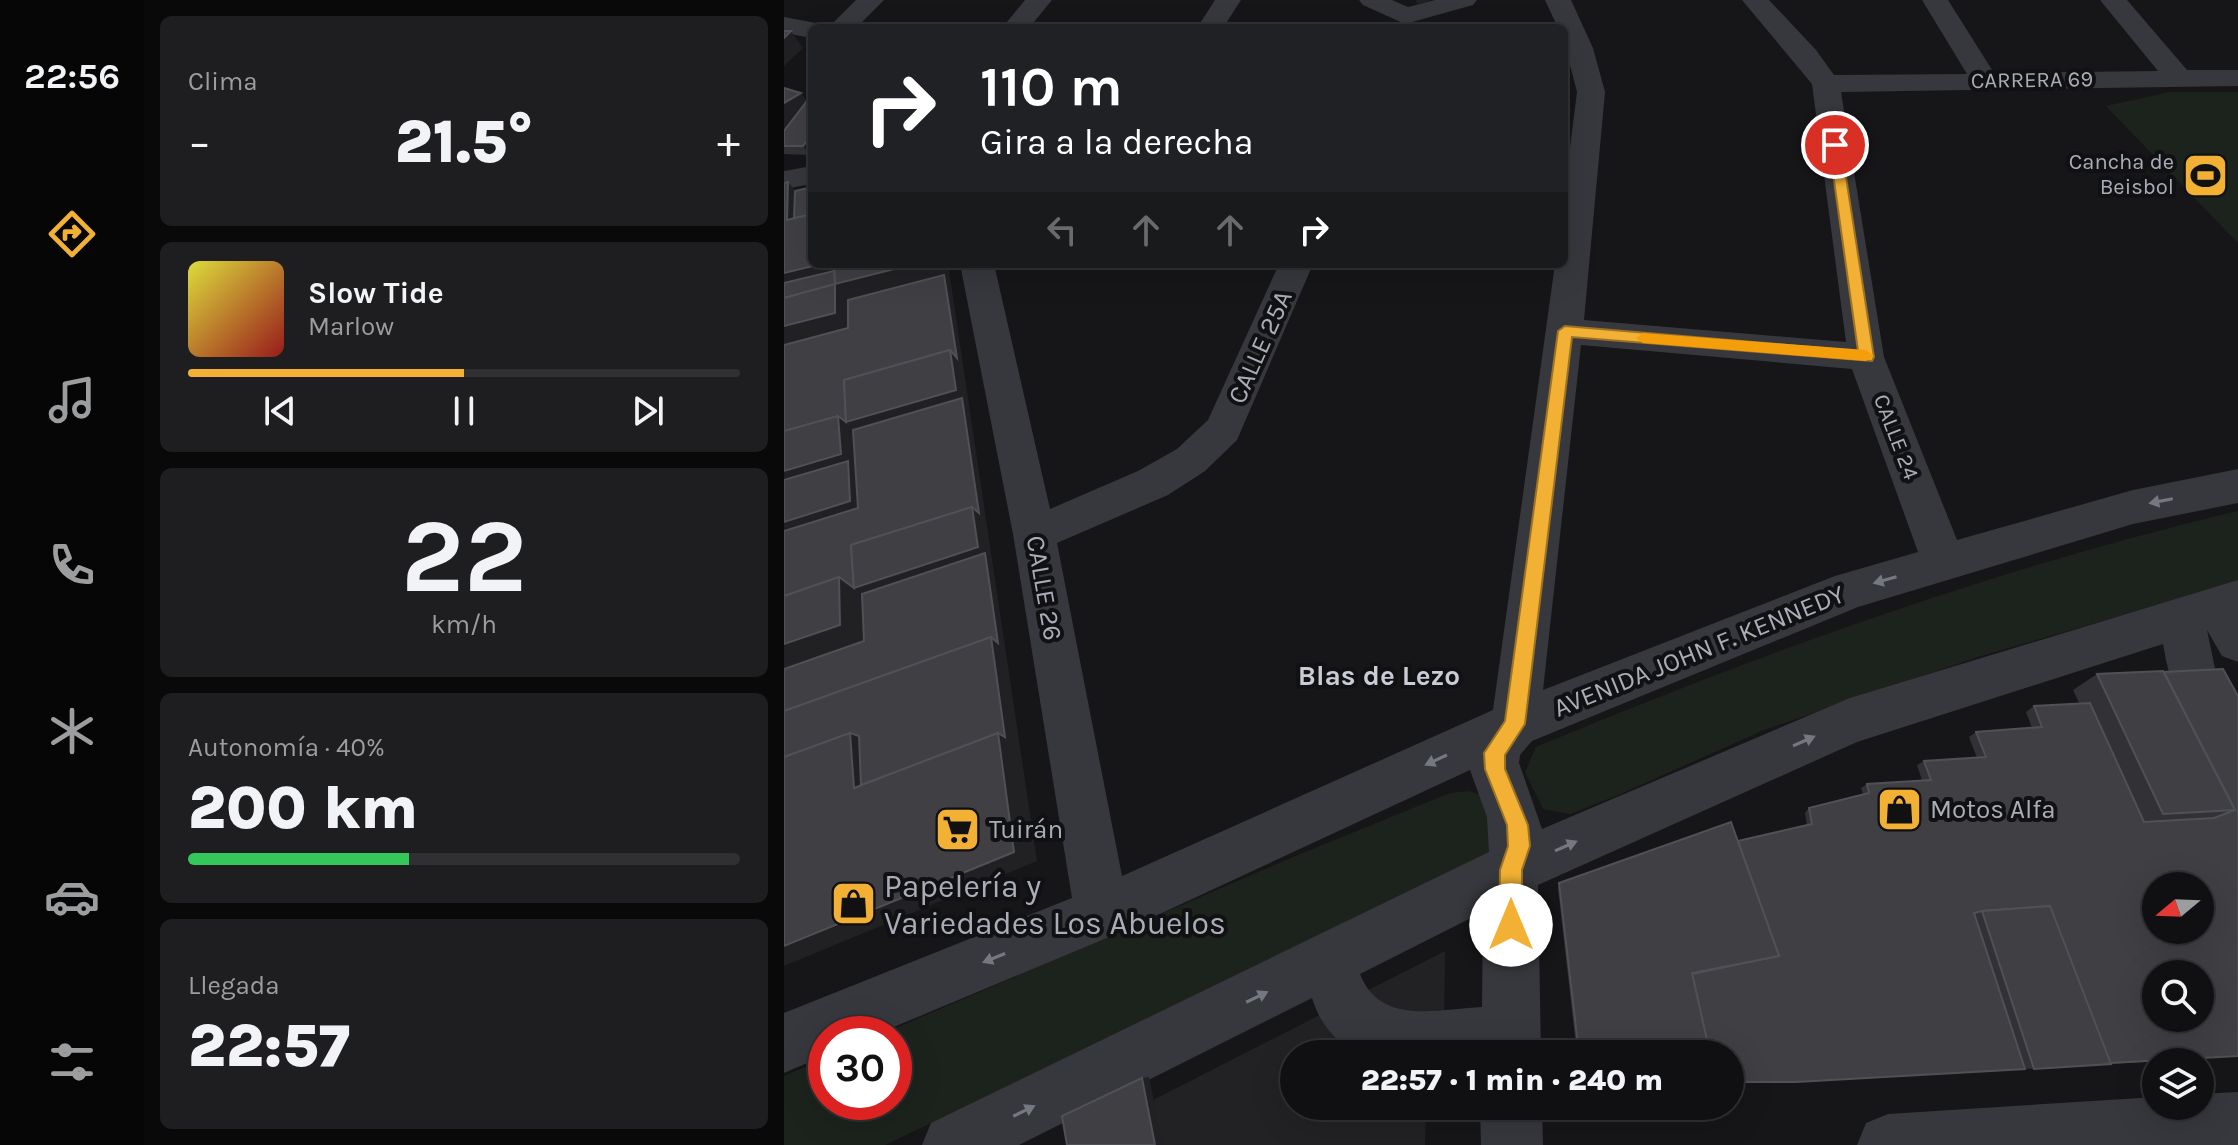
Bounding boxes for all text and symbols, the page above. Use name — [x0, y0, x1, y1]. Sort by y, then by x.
text: 110 m — [980, 54, 1123, 119]
text: 22:56 — [24, 55, 120, 97]
icon: right — [848, 56, 952, 160]
text: Clima — [188, 66, 258, 97]
street label: CARRERA 69 — [1971, 66, 2093, 94]
text: 21.5° — [395, 107, 533, 177]
pin — [1801, 111, 1869, 179]
text: − — [188, 117, 211, 168]
text: + — [717, 117, 740, 168]
text: Gira a la derecha — [980, 121, 1254, 163]
icon: arrive — [1813, 123, 1857, 167]
place label: Cancha de Beisbol — [2069, 149, 2174, 200]
sports icon: Cancha de Beisbol — [2181, 151, 2229, 199]
icon: directions — [44, 206, 100, 262]
icon: left — [1040, 208, 1084, 252]
icon: ahead — [1124, 208, 1168, 252]
icon: ahead — [1208, 208, 1252, 252]
icon: right — [1292, 208, 1336, 252]
text: Slow Tide — [308, 275, 444, 311]
street label: CALLE 25A — [1221, 286, 1299, 408]
text: Marlow — [308, 311, 394, 342]
icon: music — [44, 372, 100, 428]
icon: previous — [258, 389, 302, 433]
icon: pause — [442, 389, 486, 433]
icon: next — [626, 389, 670, 433]
street label: CALLE 24 — [1868, 391, 1924, 483]
one-way arrow — [2149, 495, 2174, 508]
text: 22 — [401, 496, 527, 617]
street label: CALLE 26 — [1020, 533, 1068, 643]
icon: phone — [44, 537, 100, 593]
one-way arrow — [1872, 575, 1897, 587]
street label: AVENIDA JOHN F. KENNEDY — [1549, 578, 1850, 724]
text: km/h — [431, 609, 497, 640]
district label: Blas de Lezo — [1298, 659, 1460, 692]
icon: climate — [44, 703, 100, 759]
text: Autonomía · 40% — [188, 732, 385, 763]
one-way arrow — [1792, 735, 1816, 748]
one-way arrow — [1424, 754, 1448, 767]
text: 200 km — [188, 773, 418, 843]
shop icon: Motos Alfa — [1875, 785, 1923, 833]
place label: Motos Alfa — [1930, 794, 2056, 825]
supermarket icon: Tuirán — [934, 805, 982, 853]
place label: Tuirán — [989, 814, 1063, 845]
one-way arrow — [1554, 839, 1578, 853]
place label: Papelería y Variedades Los Abuelos — [884, 868, 1226, 942]
icon: car — [44, 869, 100, 925]
north arrow — [2142, 872, 2214, 944]
map controls — [2142, 872, 2214, 1120]
shop icon: Papelería y Variedades Los Abuelos — [829, 880, 877, 928]
position arrow — [1469, 883, 1553, 967]
one-way arrow — [982, 951, 1006, 964]
button: search — [2142, 960, 2214, 1032]
text: Llegada — [188, 970, 280, 1001]
one-way arrow — [1246, 990, 1269, 1003]
text: 22:57 — [188, 1011, 350, 1081]
speed limit sign: 30 — [808, 1016, 912, 1120]
icon: filters — [44, 1034, 100, 1090]
button: layers — [2142, 1048, 2214, 1120]
text: 22:57 · 1 min · 240 m — [1361, 1062, 1663, 1098]
one-way arrow — [1012, 1104, 1035, 1118]

